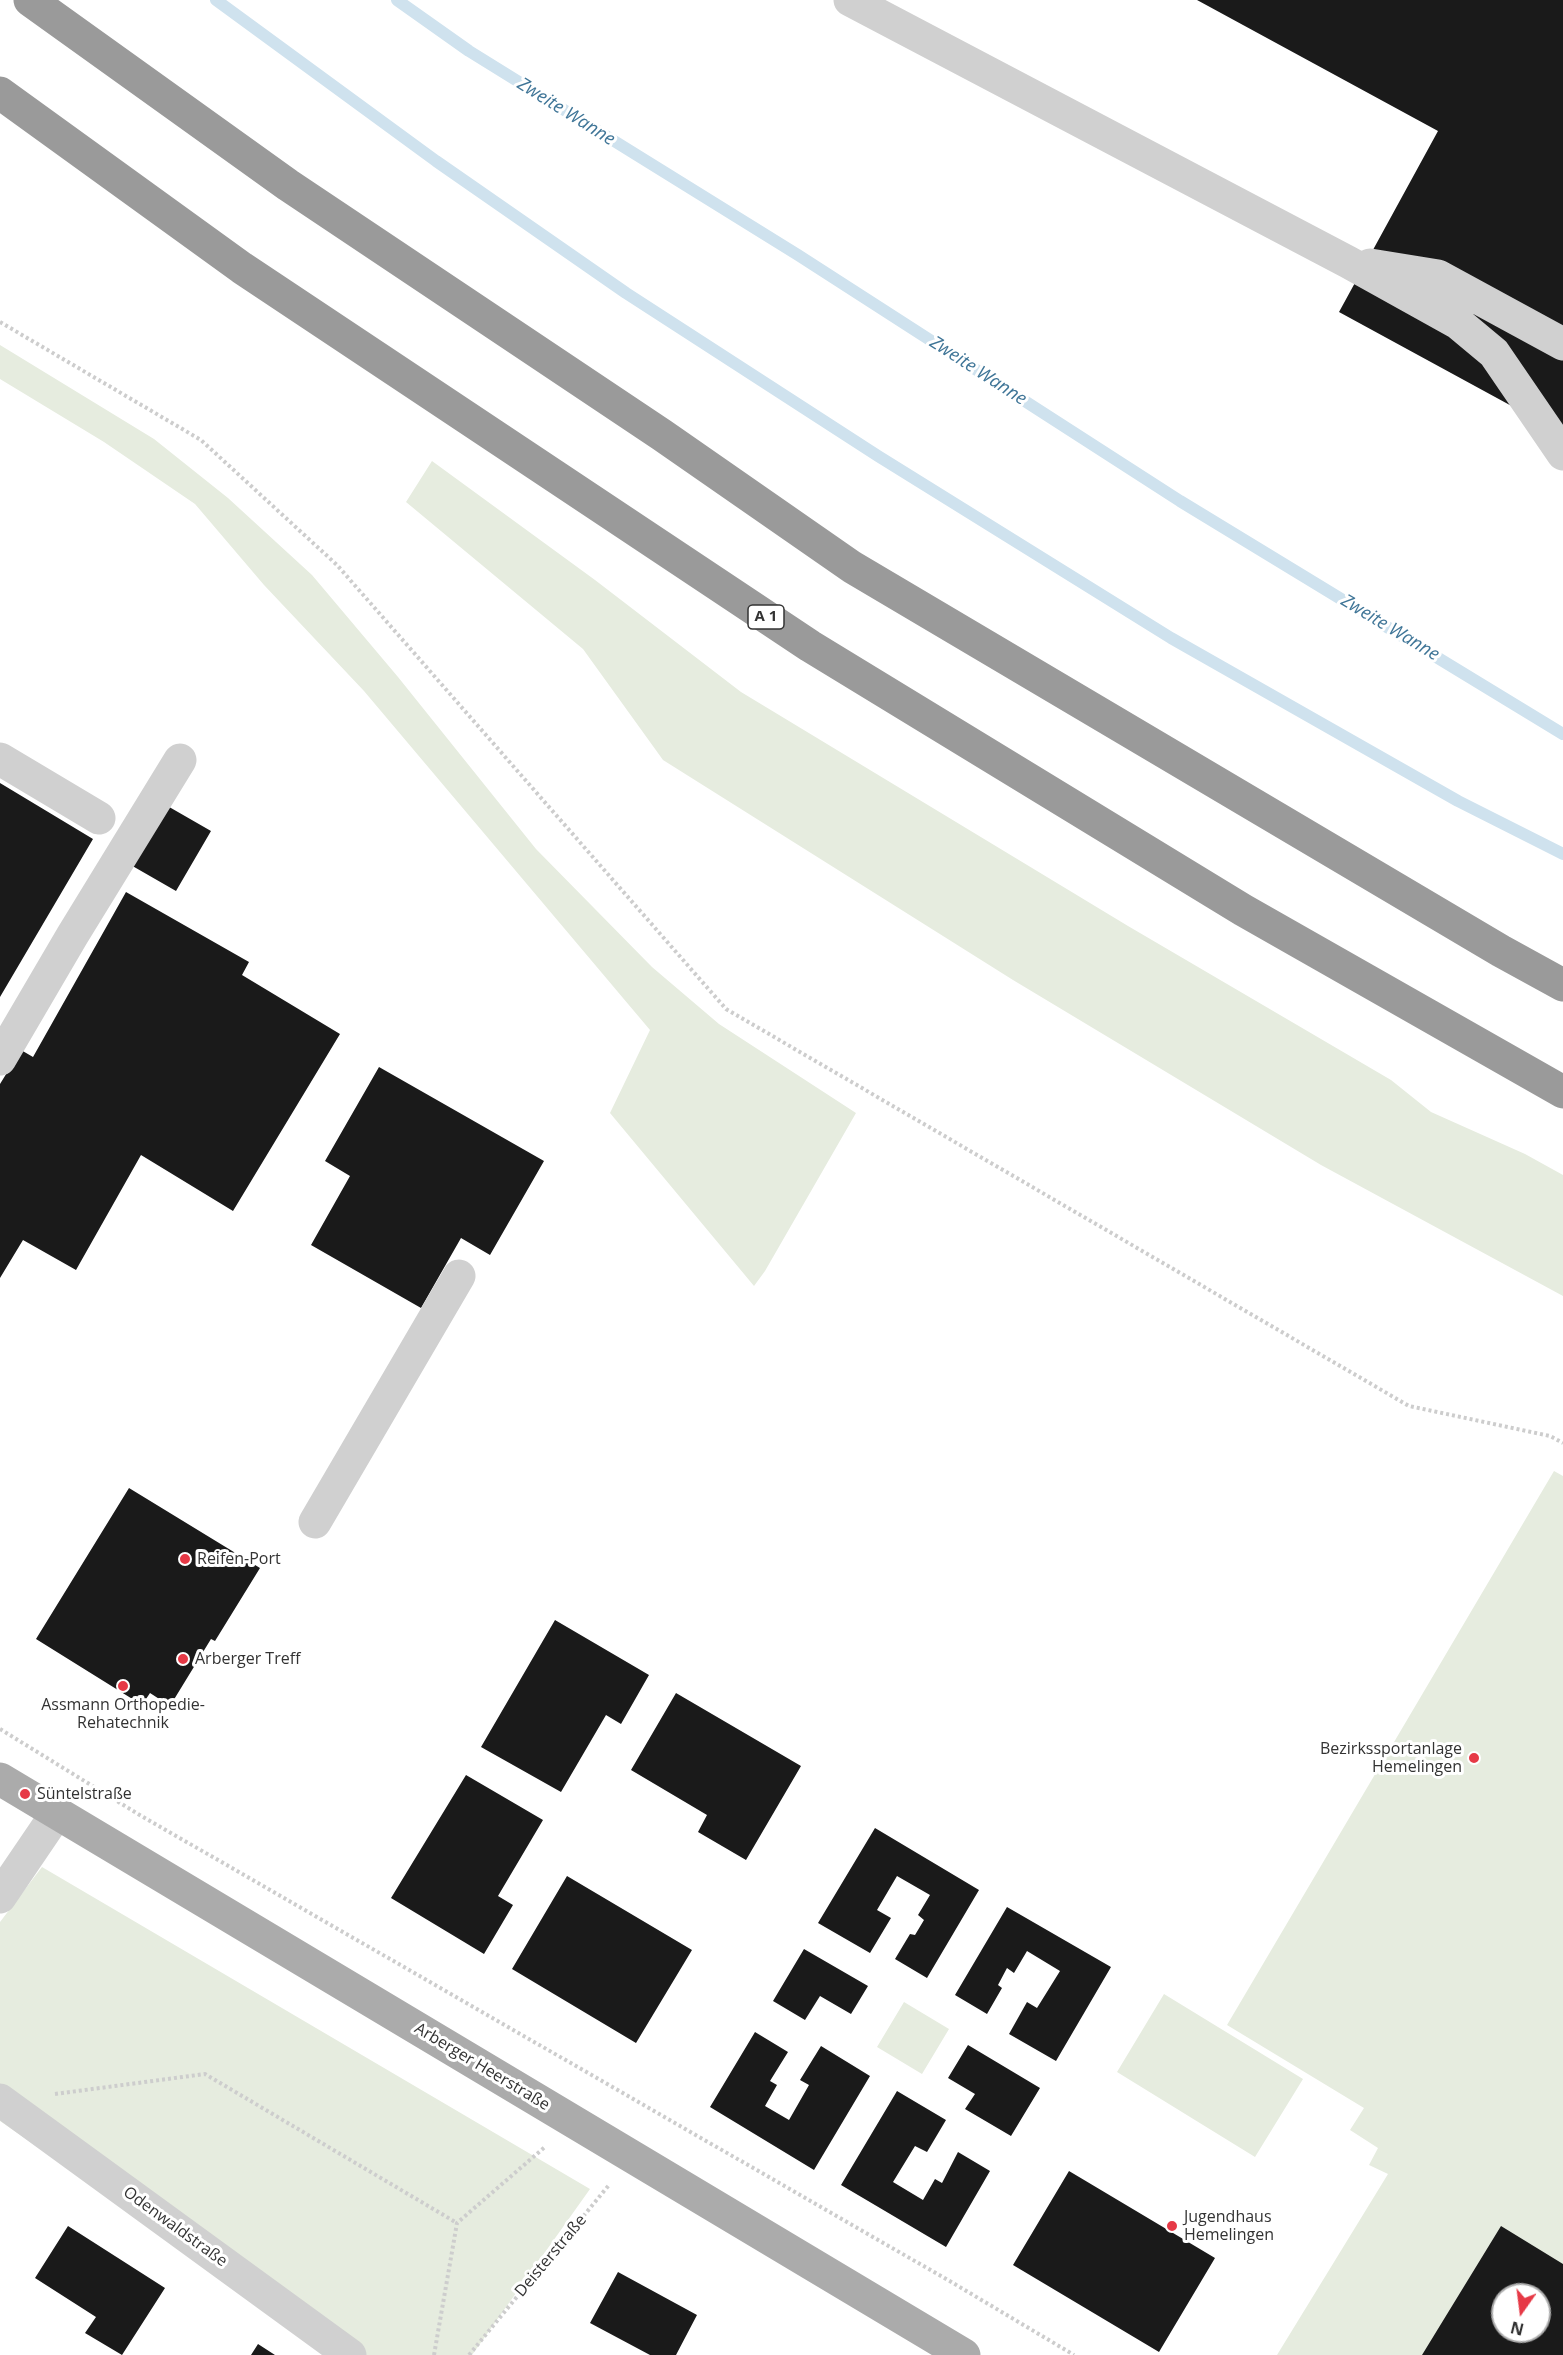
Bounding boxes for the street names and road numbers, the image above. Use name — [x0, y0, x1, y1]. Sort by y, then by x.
road number: A 1 — [748, 605, 784, 629]
street label: Arberger Heerstraße — [411, 2019, 553, 2115]
street label: Odenwaldstraße — [119, 2183, 231, 2271]
street label: Deisterstraße — [511, 2211, 591, 2301]

